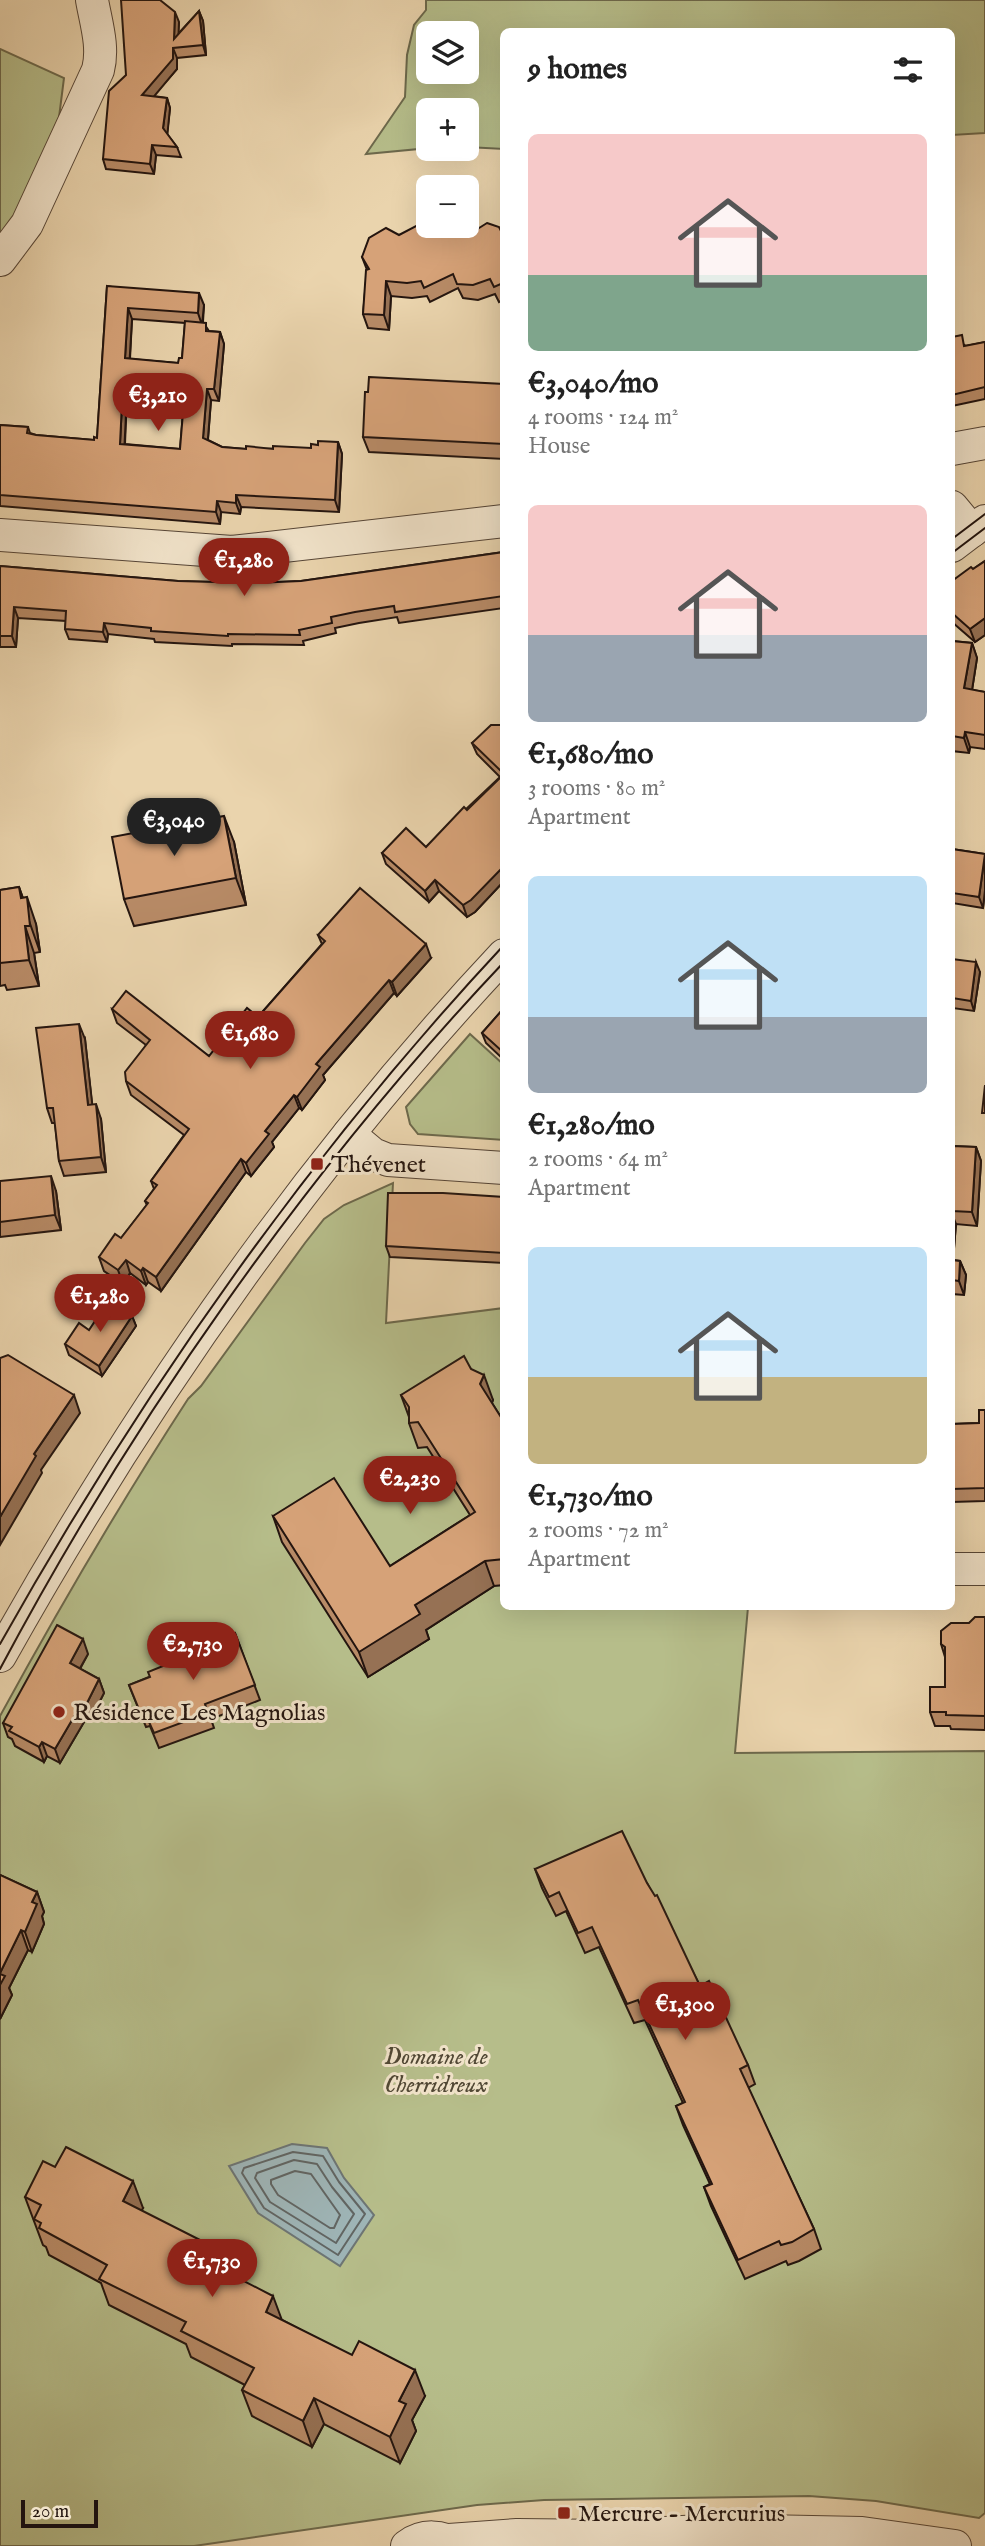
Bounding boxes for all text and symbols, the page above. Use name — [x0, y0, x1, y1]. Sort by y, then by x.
map controls — [416, 21, 479, 238]
button: layers — [416, 21, 479, 84]
text: 9 homes — [528, 51, 627, 89]
icon: filters — [889, 51, 927, 89]
button: + — [416, 98, 479, 161]
button: − — [416, 175, 479, 238]
icon: home — [665, 180, 791, 306]
text: €3,040/mo — [528, 365, 658, 403]
pin: €3,210 — [101, 374, 215, 433]
text: €3,210 — [129, 381, 187, 410]
text: 4 rooms · 124 m² — [528, 403, 678, 432]
text: House — [528, 432, 590, 461]
pin: €1,280 — [187, 538, 301, 598]
text: €1,280 — [214, 546, 274, 575]
icon: home — [665, 551, 791, 677]
text: €1,680/mo — [528, 736, 653, 774]
text: 3 rooms · 80 m² — [528, 774, 665, 803]
pin: €3,040 — [117, 798, 231, 858]
text: Apartment — [528, 803, 631, 832]
text: €3,040 — [143, 806, 205, 835]
icon: home — [665, 922, 791, 1048]
pin: €1,680 — [193, 1012, 307, 1071]
text: €1,680 — [221, 1019, 279, 1048]
text: €1,280/mo — [528, 1107, 655, 1145]
text: 2 rooms · 64 m² — [528, 1145, 668, 1174]
place label: Thévenet — [331, 1150, 426, 1181]
marker: Thévenet — [309, 1156, 325, 1172]
text: Apartment — [528, 1174, 631, 1203]
pin: €1,280 — [43, 1274, 157, 1334]
text: €1,280 — [70, 1282, 130, 1311]
icon: home — [665, 1293, 791, 1419]
pin: €2,230 — [353, 1456, 467, 1516]
text: €2,230 — [379, 1464, 441, 1493]
text: €1,730/mo — [528, 1478, 653, 1516]
text: 2 rooms · 72 m² — [528, 1516, 669, 1545]
text: Apartment — [528, 1545, 631, 1574]
pin: €2,730 — [136, 1622, 250, 1682]
text: €2,730 — [163, 1630, 223, 1659]
place label: Résidence Les Magnolias — [73, 1698, 325, 1729]
marker: Résidence Les Magnolias — [51, 1704, 67, 1720]
pin: €1,300 — [628, 1982, 742, 2042]
text: €1,300 — [655, 1990, 715, 2019]
park label: Domaine de Cherridreux — [384, 2042, 488, 2101]
pin: €1,730 — [155, 2240, 269, 2299]
text: €1,730 — [183, 2247, 241, 2276]
scale bar — [21, 2497, 98, 2529]
place label: Mercure - Mercurius — [578, 2499, 785, 2530]
text: 20 m — [32, 2500, 69, 2524]
marker: Mercure - Mercurius — [556, 2505, 572, 2521]

